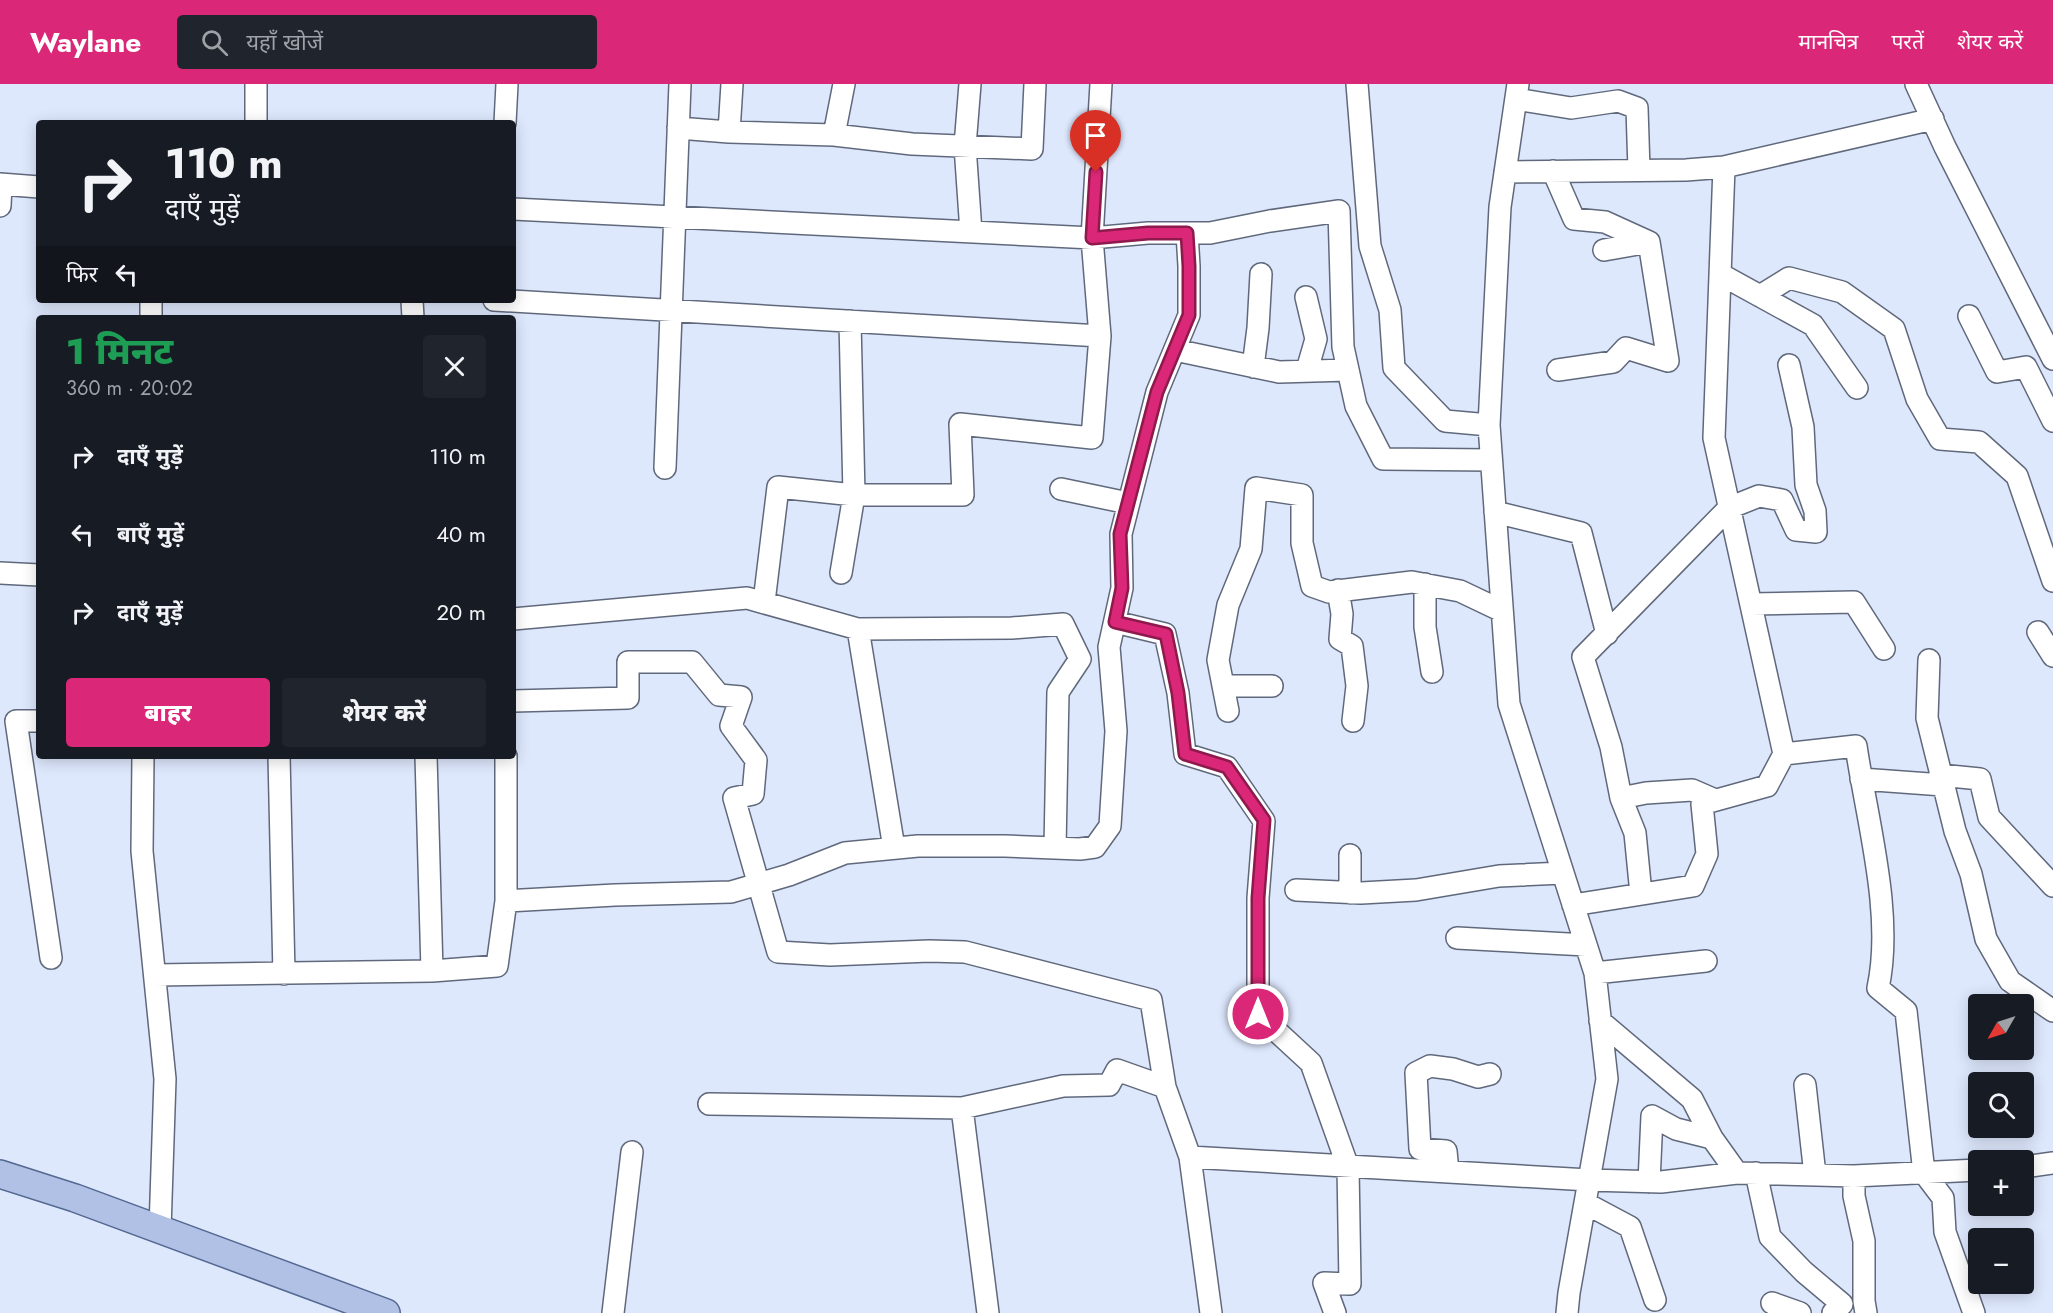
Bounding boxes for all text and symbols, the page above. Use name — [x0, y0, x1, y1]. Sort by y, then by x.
search box — [177, 15, 597, 69]
text: Waylane — [30, 22, 141, 63]
icon: search — [198, 26, 231, 59]
text: यहाँ खोजें — [246, 26, 323, 58]
text: मानचित्र — [1798, 27, 1858, 57]
text: परतें — [1891, 27, 1924, 57]
text: शेयर करें — [1957, 27, 2023, 57]
pin — [1070, 110, 1121, 172]
icon: arrive — [1079, 119, 1112, 152]
text: 110 m — [165, 133, 283, 194]
icon: right — [66, 144, 144, 222]
text: दाएँ मुड़ें — [165, 189, 240, 228]
text: फिर — [66, 258, 98, 290]
icon: left — [110, 258, 143, 291]
text: 1 मिनट — [66, 325, 173, 377]
button: close — [423, 335, 486, 398]
text: 360 m · 20:02 — [66, 374, 193, 403]
icon: right — [66, 440, 99, 473]
text: दाएँ मुड़ें — [117, 440, 183, 472]
text: 110 m — [429, 440, 486, 472]
icon: left — [66, 518, 99, 551]
text: बाएँ मुड़ें — [117, 518, 184, 550]
text: 40 m — [436, 518, 486, 550]
icon: right — [66, 596, 99, 629]
text: दाएँ मुड़ें — [117, 596, 183, 628]
text: 20 m — [437, 596, 486, 628]
button: बाहर — [66, 678, 270, 747]
button: शेयर करें — [282, 678, 486, 747]
position arrow — [1226, 982, 1290, 1046]
north arrow — [1968, 994, 2034, 1060]
map controls — [1968, 994, 2034, 1294]
button: search — [1968, 1072, 2034, 1138]
button: + — [1968, 1150, 2034, 1216]
button: − — [1968, 1228, 2034, 1294]

